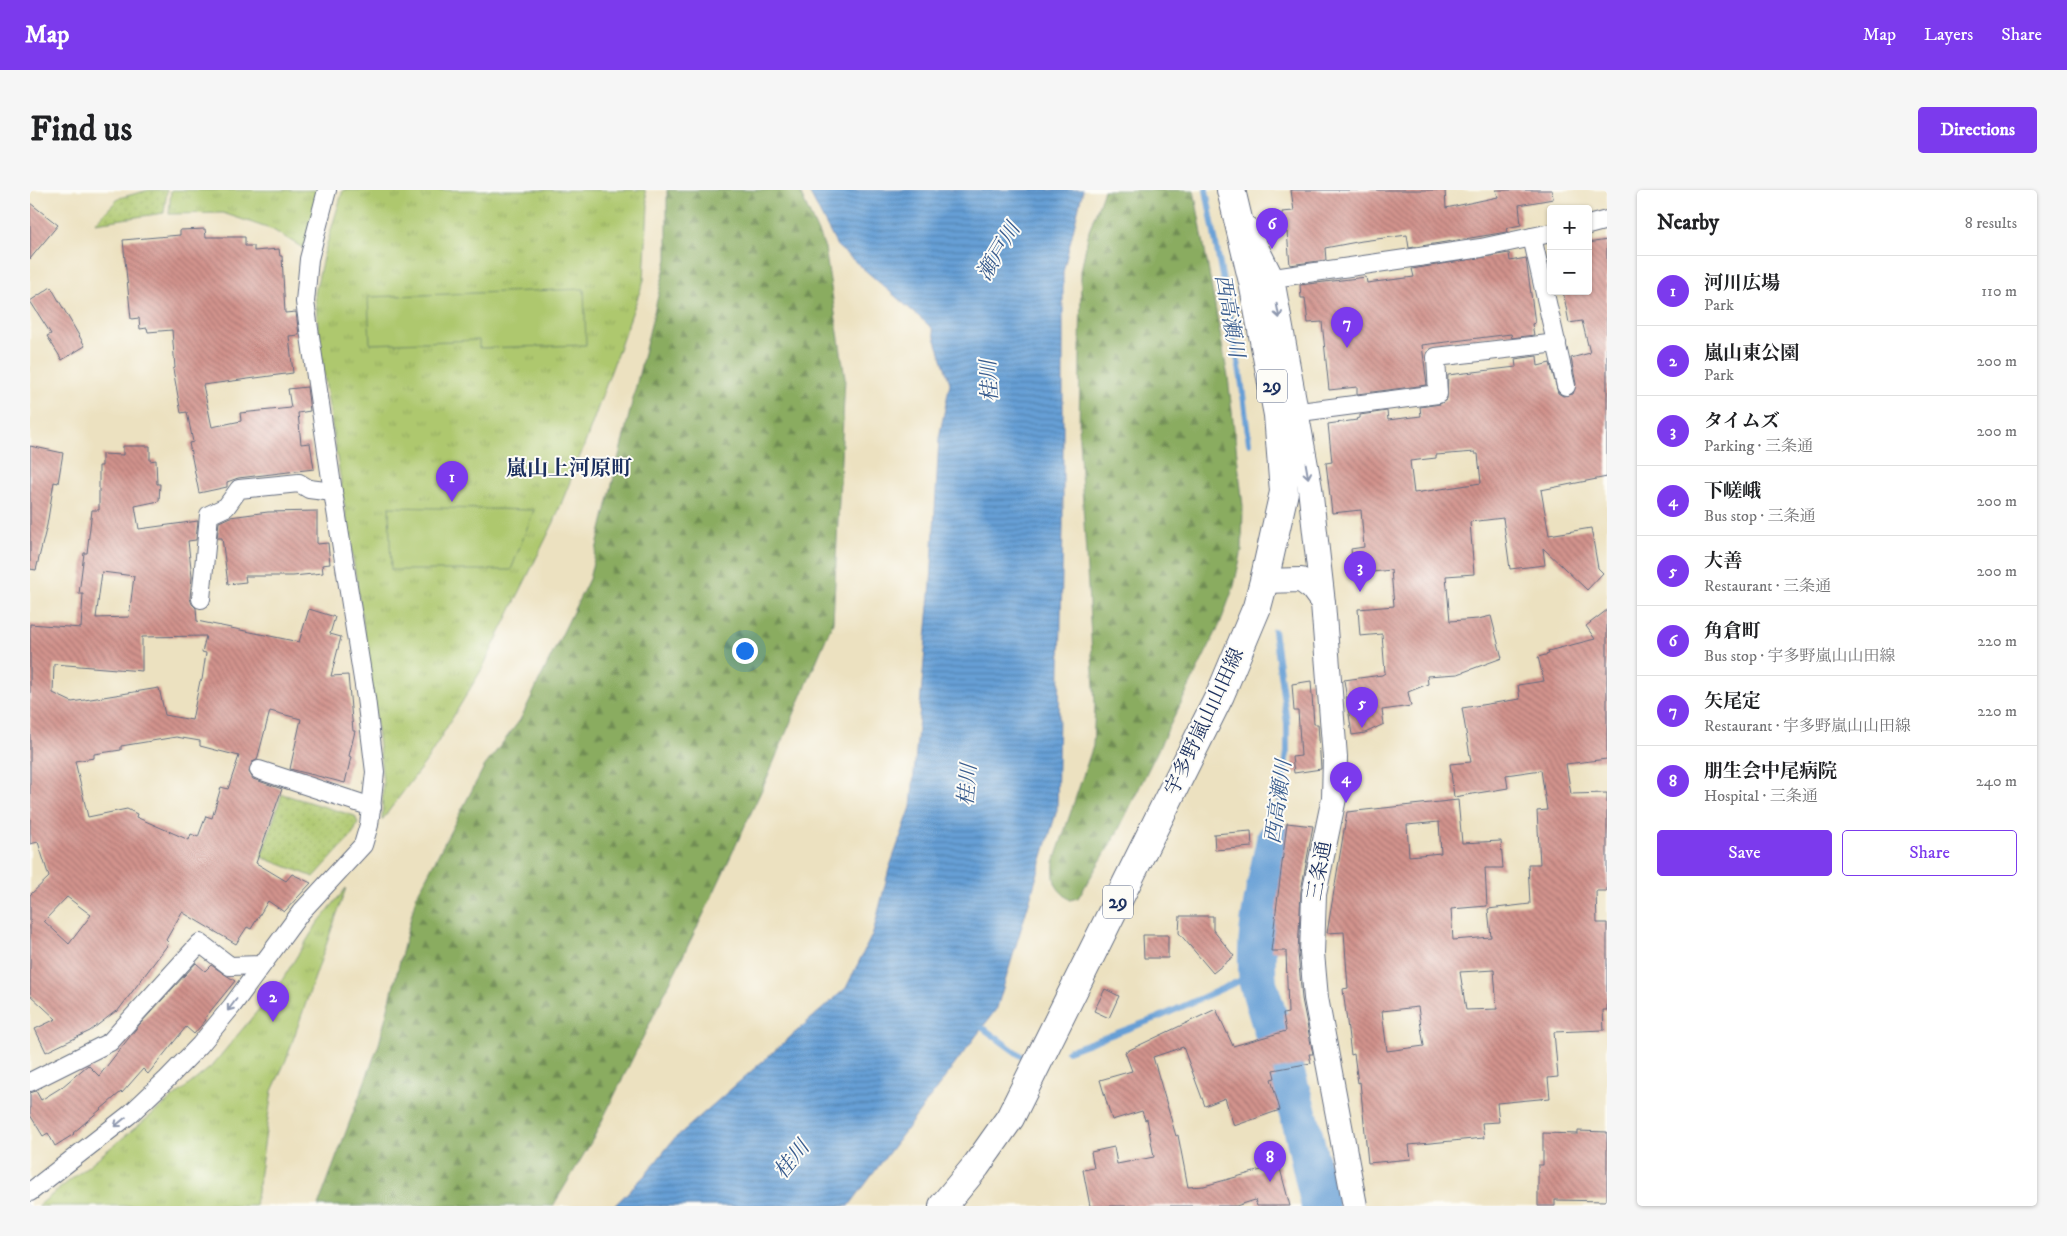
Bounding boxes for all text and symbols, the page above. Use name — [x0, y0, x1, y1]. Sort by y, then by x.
text: Map — [25, 20, 69, 50]
text: Map — [1863, 24, 1896, 46]
text: Layers — [1924, 24, 1973, 46]
text: Share — [2001, 24, 2042, 46]
button: Directions — [1918, 107, 2037, 153]
text: Find us — [30, 108, 132, 152]
map controls — [1547, 205, 1592, 295]
button: + — [1547, 205, 1592, 250]
pin: 6 — [1256, 208, 1288, 249]
text: Nearby — [1657, 210, 1719, 236]
text: 8 results — [1965, 213, 2017, 233]
water label: 瀬戸川 — [972, 217, 1027, 286]
button: − — [1547, 250, 1592, 295]
water label: 西高瀬川 — [1209, 272, 1249, 362]
text: 河川広場 — [1704, 272, 1780, 295]
text: 1 — [1670, 281, 1676, 301]
text: 110 m — [1981, 281, 2017, 301]
text: Park — [1704, 295, 1734, 315]
one-way arrow — [1273, 303, 1283, 319]
pin: 7 — [1331, 307, 1363, 348]
text: 嵐山東公園 — [1704, 342, 1799, 365]
text: 2 — [1669, 351, 1677, 371]
text: 200 m — [1976, 351, 2017, 371]
water label: 桂川 — [976, 357, 1004, 403]
text: Park — [1704, 365, 1734, 385]
road number: 29 — [1257, 370, 1287, 402]
text: タイムズ — [1704, 410, 1780, 433]
text: 3 — [1670, 421, 1676, 441]
text: 200 m — [1976, 421, 2017, 441]
text: Parking · 三条通 — [1704, 436, 1813, 456]
district label: 嵐山上河原町 — [506, 456, 632, 482]
pin: 1 — [436, 461, 468, 502]
one-way arrow — [1302, 463, 1312, 479]
text: 下嵯峨 — [1704, 480, 1761, 503]
text: 4 — [1668, 491, 1678, 511]
text: 200 m — [1976, 491, 2017, 511]
text: Bus stop · 三条通 — [1704, 506, 1816, 526]
text: 大善 — [1704, 550, 1742, 573]
pin: 3 — [1344, 551, 1376, 592]
text: 5 — [1669, 561, 1677, 581]
text: 200 m — [1976, 561, 2017, 581]
text: Restaurant · 三条通 — [1704, 576, 1831, 596]
text: 角倉町 — [1704, 620, 1761, 643]
text: 6 — [1669, 631, 1677, 651]
text: 220 m — [1977, 631, 2017, 651]
your location — [732, 638, 758, 664]
street label: 宇多野嵐山山田線 — [1160, 644, 1250, 800]
text: Bus stop · 宇多野嵐山山田線 — [1704, 646, 1896, 666]
pin: 5 — [1346, 687, 1378, 728]
text: 矢尾定 — [1704, 690, 1761, 713]
text: 7 — [1669, 701, 1677, 721]
text: 220 m — [1977, 701, 2017, 721]
text: Restaurant · 宇多野嵐山山田線 — [1704, 716, 1911, 736]
water label: 西高瀬川 — [1260, 757, 1298, 845]
text: 朋生会中尾病院 — [1704, 760, 1837, 783]
water label: 桂川 — [953, 761, 983, 807]
pin: 4 — [1330, 762, 1362, 803]
text: 8 — [1669, 771, 1677, 791]
text: 240 m — [1976, 771, 2017, 791]
text: Hospital · 三条通 — [1704, 786, 1818, 806]
button: Save — [1657, 830, 1832, 876]
button: Share — [1842, 830, 2017, 876]
street label: 三条通 — [1302, 839, 1338, 903]
road number: 29 — [1103, 886, 1133, 919]
pin: 2 — [257, 981, 289, 1022]
one-way arrow — [227, 998, 238, 1011]
one-way arrow — [114, 1116, 127, 1127]
water label: 桂川 — [769, 1134, 817, 1185]
pin: 8 — [1254, 1141, 1286, 1182]

